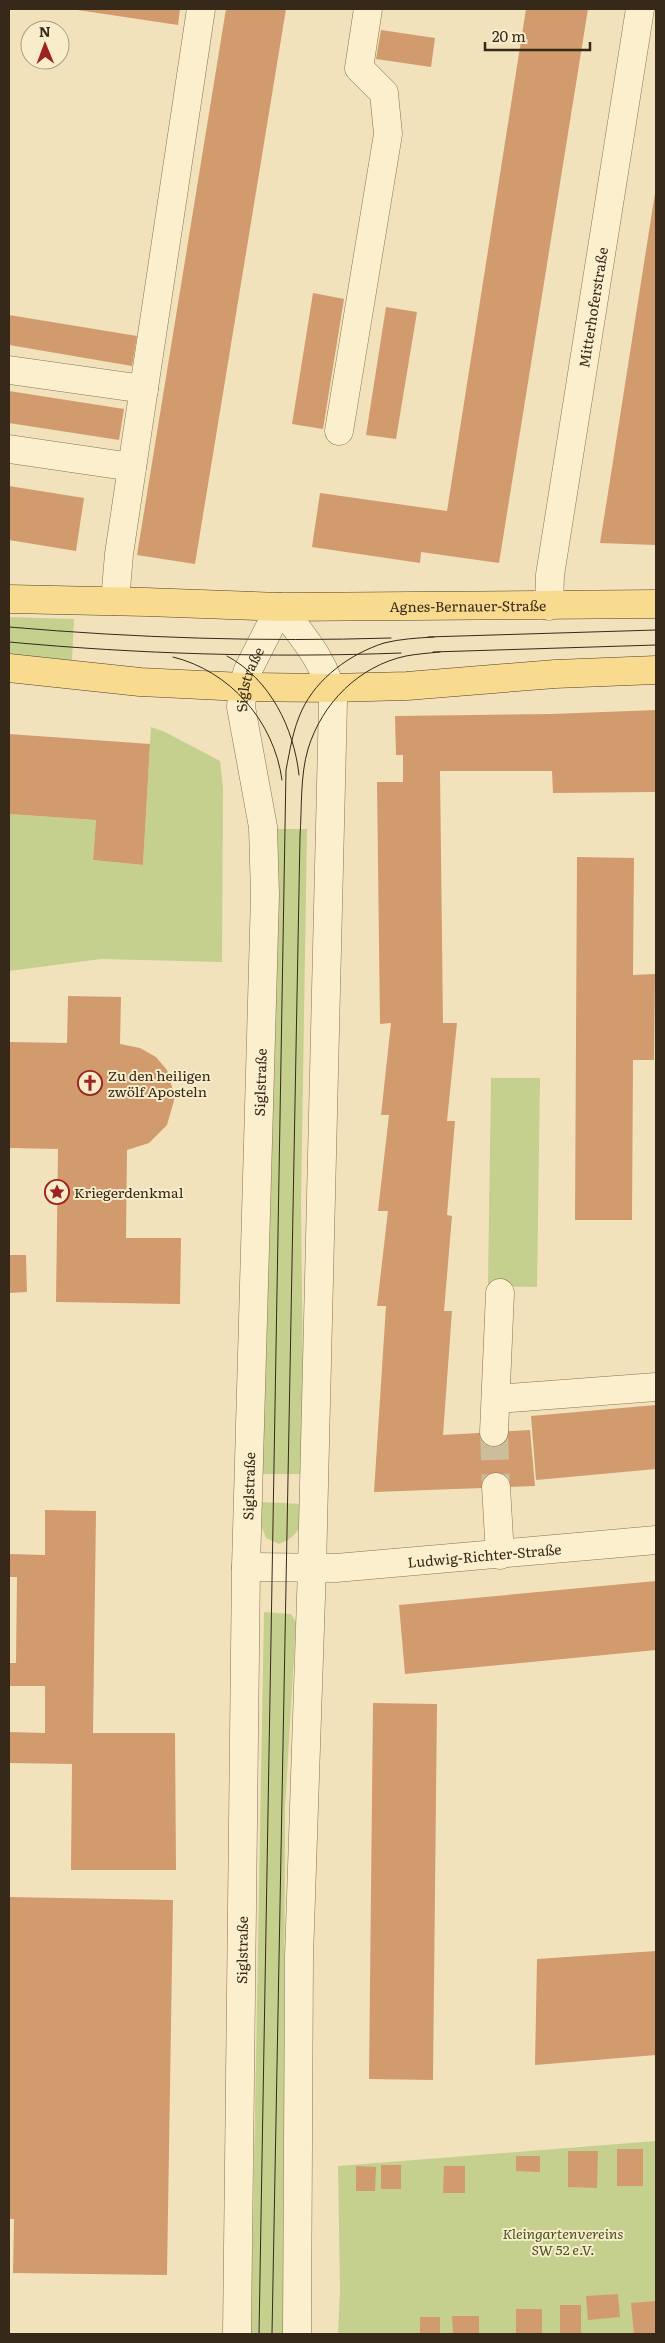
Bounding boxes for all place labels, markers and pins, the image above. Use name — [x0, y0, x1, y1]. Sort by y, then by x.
place label: Zu den heiligen zwölf Aposteln — [108, 1065, 211, 1101]
church icon: Zu den heiligen zwölf Aposteln — [77, 1070, 103, 1096]
place icon: Kriegerdenkmal — [44, 1179, 70, 1205]
place label: Kriegerdenkmal — [74, 1182, 184, 1202]

